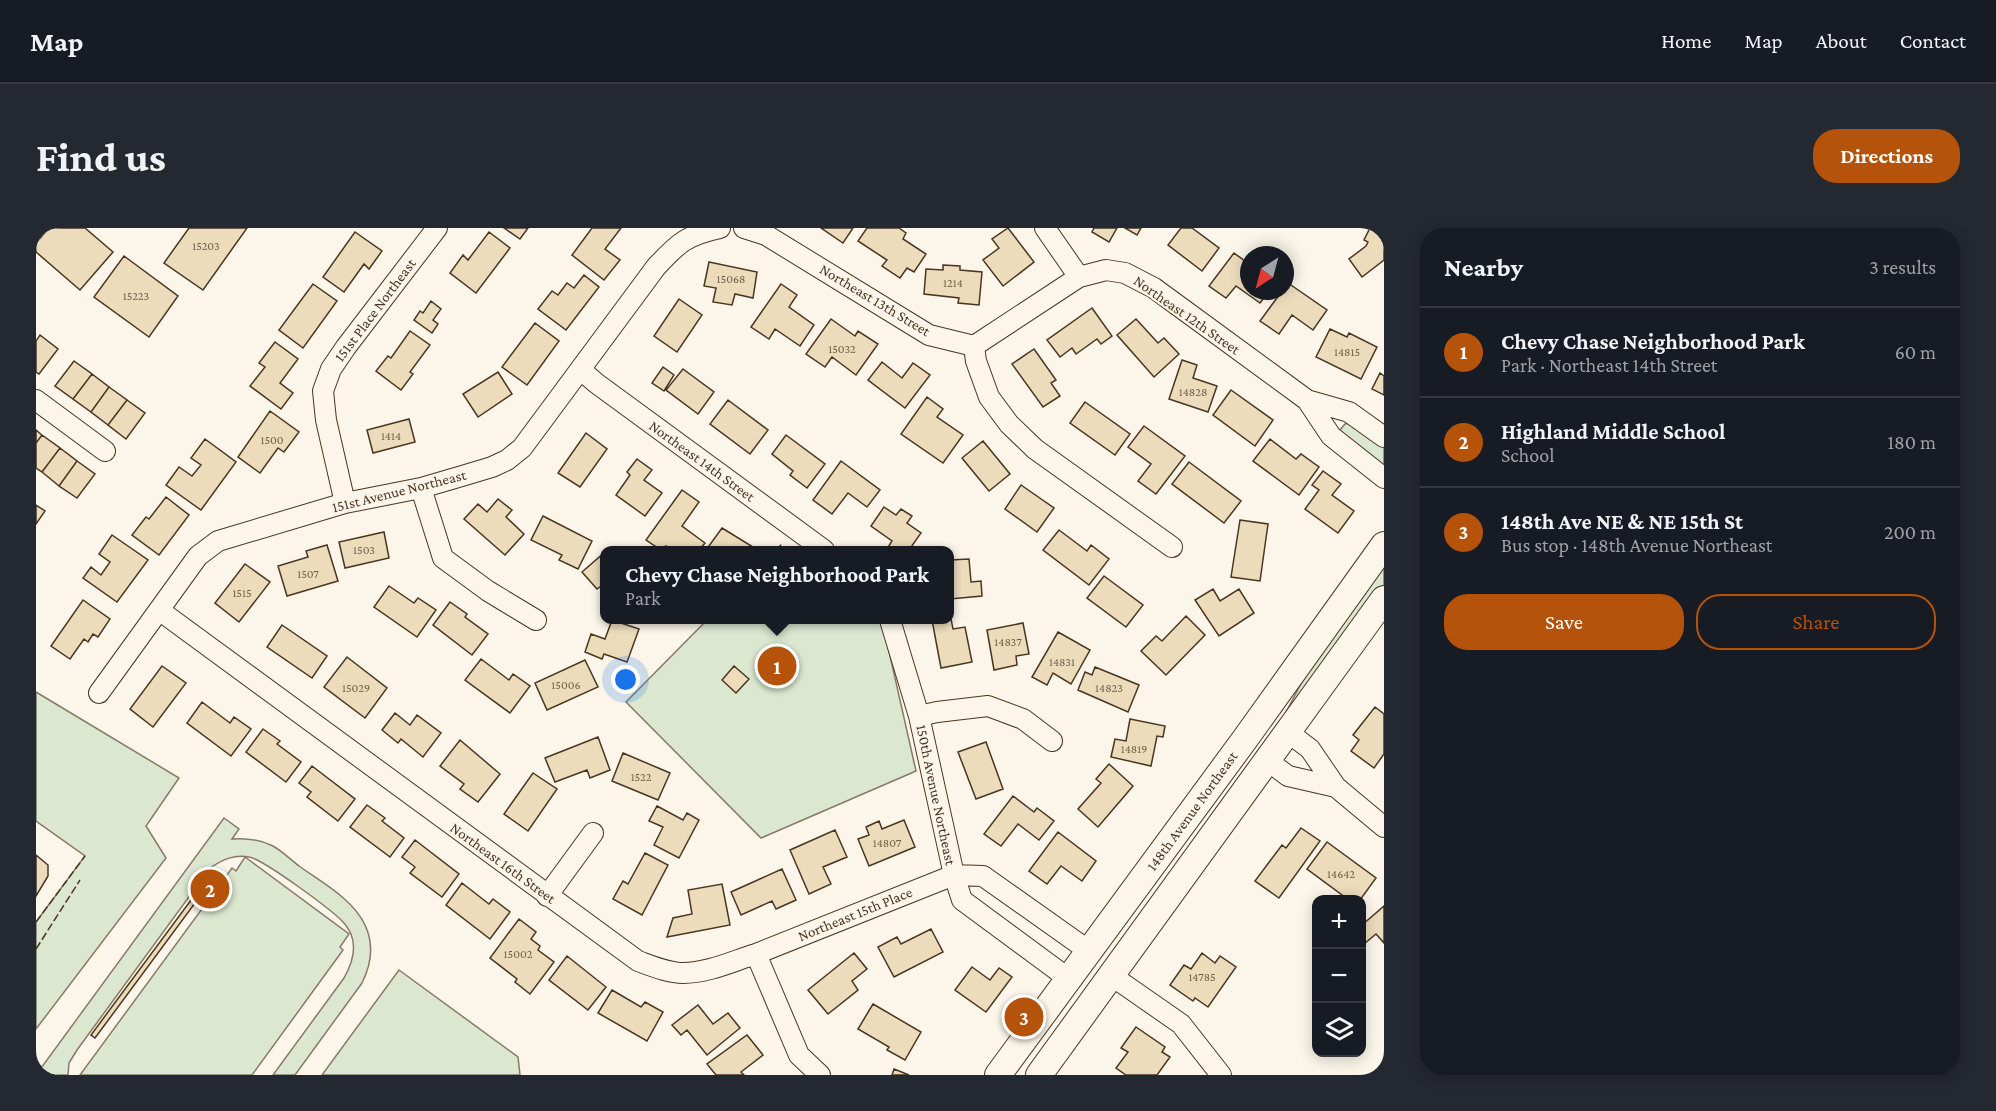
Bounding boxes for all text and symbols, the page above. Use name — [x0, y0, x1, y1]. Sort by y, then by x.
text: Map — [30, 26, 83, 57]
text: Home — [1661, 29, 1711, 53]
text: Map — [1744, 29, 1783, 53]
text: About — [1816, 29, 1867, 53]
text: Contact — [1900, 29, 1966, 53]
button: Directions — [1813, 129, 1960, 183]
text: Find us — [36, 133, 166, 180]
house number: 15203 — [192, 239, 220, 253]
north arrow — [1240, 246, 1294, 300]
text: Nearby — [1444, 253, 1523, 282]
street label: 151st Place Northeast — [331, 255, 419, 365]
text: 3 results — [1869, 256, 1936, 278]
street label: Northeast 13th Street — [817, 261, 934, 340]
house number: 15068 — [717, 272, 745, 286]
street label: Northeast 12th Street — [1131, 272, 1244, 358]
house number: 1214 — [943, 276, 963, 290]
house number: 15223 — [123, 289, 150, 303]
text: Chevy Chase Neighborhood Park — [1501, 329, 1805, 354]
text: 1 — [1460, 341, 1467, 363]
text: 60 m — [1895, 341, 1936, 363]
house number: 15032 — [828, 342, 856, 356]
house number: 14815 — [1334, 345, 1360, 359]
text: Park · Northeast 14th Street — [1501, 354, 1717, 376]
house number: 14828 — [1179, 385, 1207, 399]
street label: Northeast 14th Street — [646, 417, 759, 505]
text: Highland Middle School — [1501, 419, 1725, 444]
house number: 1414 — [381, 429, 401, 443]
text: 2 — [1458, 431, 1469, 453]
text: 180 m — [1887, 431, 1936, 453]
house number: 1500 — [260, 433, 284, 447]
text: School — [1501, 444, 1554, 466]
street label: 151st Avenue Northeast — [330, 466, 469, 515]
text: 148th Ave NE & NE 15th St — [1501, 509, 1743, 534]
text: 3 — [1459, 521, 1468, 543]
text: 200 m — [1884, 521, 1936, 543]
text: Bus stop · 148th Avenue Northeast — [1501, 534, 1772, 556]
house number: 1503 — [353, 543, 375, 557]
popup — [600, 546, 954, 624]
text: Chevy Chase Neighborhood Park — [625, 562, 929, 587]
house number: 1507 — [297, 567, 319, 581]
house number: 1515 — [232, 586, 252, 600]
text: Park — [625, 587, 661, 609]
button: Save — [1444, 594, 1684, 650]
button: Share — [1696, 594, 1936, 650]
house number: 14837 — [994, 635, 1022, 649]
pin: 1 — [758, 644, 796, 688]
house number: 14831 — [1049, 655, 1075, 669]
your location — [611, 665, 640, 694]
house number: 15006 — [551, 678, 581, 692]
house number: 15029 — [342, 681, 370, 695]
house number: 14823 — [1095, 681, 1123, 695]
street label: 150th Avenue Northeast — [913, 723, 959, 868]
house number: 14819 — [1121, 742, 1147, 756]
street label: 148th Avenue Northeast — [1143, 747, 1241, 874]
house number: 1522 — [631, 770, 652, 784]
street label: Northeast 16th Street — [447, 819, 560, 907]
house number: 14807 — [873, 836, 902, 850]
pin: 2 — [190, 866, 230, 912]
house number: 14642 — [1327, 867, 1355, 881]
street label: Northeast 15th Place — [796, 884, 915, 944]
map controls — [1312, 895, 1366, 1057]
button: + — [1312, 895, 1366, 949]
house number: 15002 — [504, 947, 533, 961]
button: − — [1312, 949, 1366, 1003]
house number: 14785 — [1188, 970, 1216, 984]
pin: 3 — [1004, 994, 1044, 1040]
button: layers — [1312, 1003, 1366, 1057]

